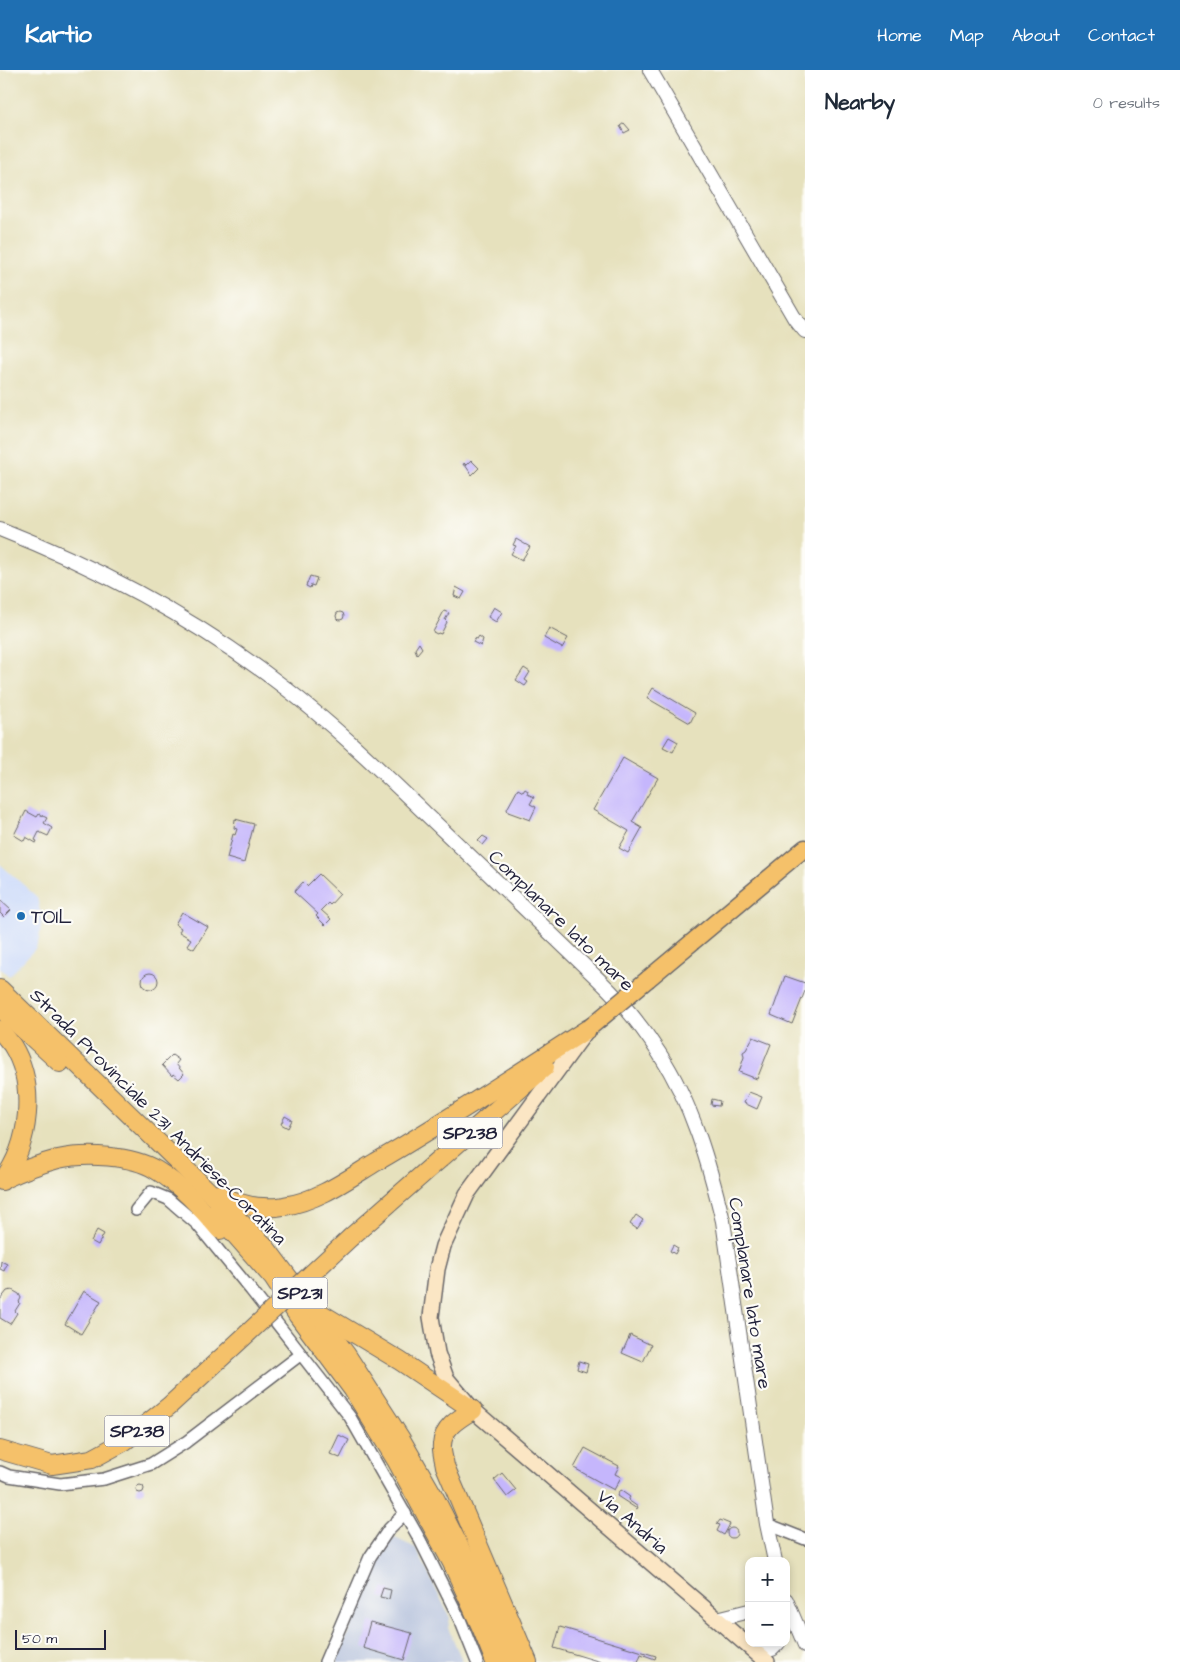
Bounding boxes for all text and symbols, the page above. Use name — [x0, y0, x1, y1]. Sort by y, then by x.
text: Kartio — [25, 18, 92, 52]
text: Home — [877, 23, 922, 48]
text: Map — [950, 23, 984, 48]
text: About — [1012, 23, 1060, 48]
text: Contact — [1088, 23, 1155, 48]
text: Nearby — [825, 88, 895, 117]
text: 0 results — [1093, 92, 1160, 114]
street label: Complanare lato mare — [482, 844, 640, 998]
place label: TOIL — [31, 904, 72, 931]
marker: TOIL — [15, 910, 27, 922]
street label: Strada Provinciale 231 Andriese-Coratina — [23, 983, 293, 1252]
road number: SP238 — [438, 1118, 502, 1148]
street label: Complanare lato mare — [721, 1196, 778, 1391]
road number: SP231 — [272, 1278, 328, 1308]
road number: SP238 — [104, 1415, 170, 1446]
street label: Via Andria — [591, 1484, 674, 1561]
map controls — [745, 1557, 790, 1647]
button: + — [745, 1557, 790, 1602]
button: − — [745, 1602, 790, 1647]
scale bar — [15, 1627, 106, 1650]
text: 50 m — [22, 1629, 57, 1649]

